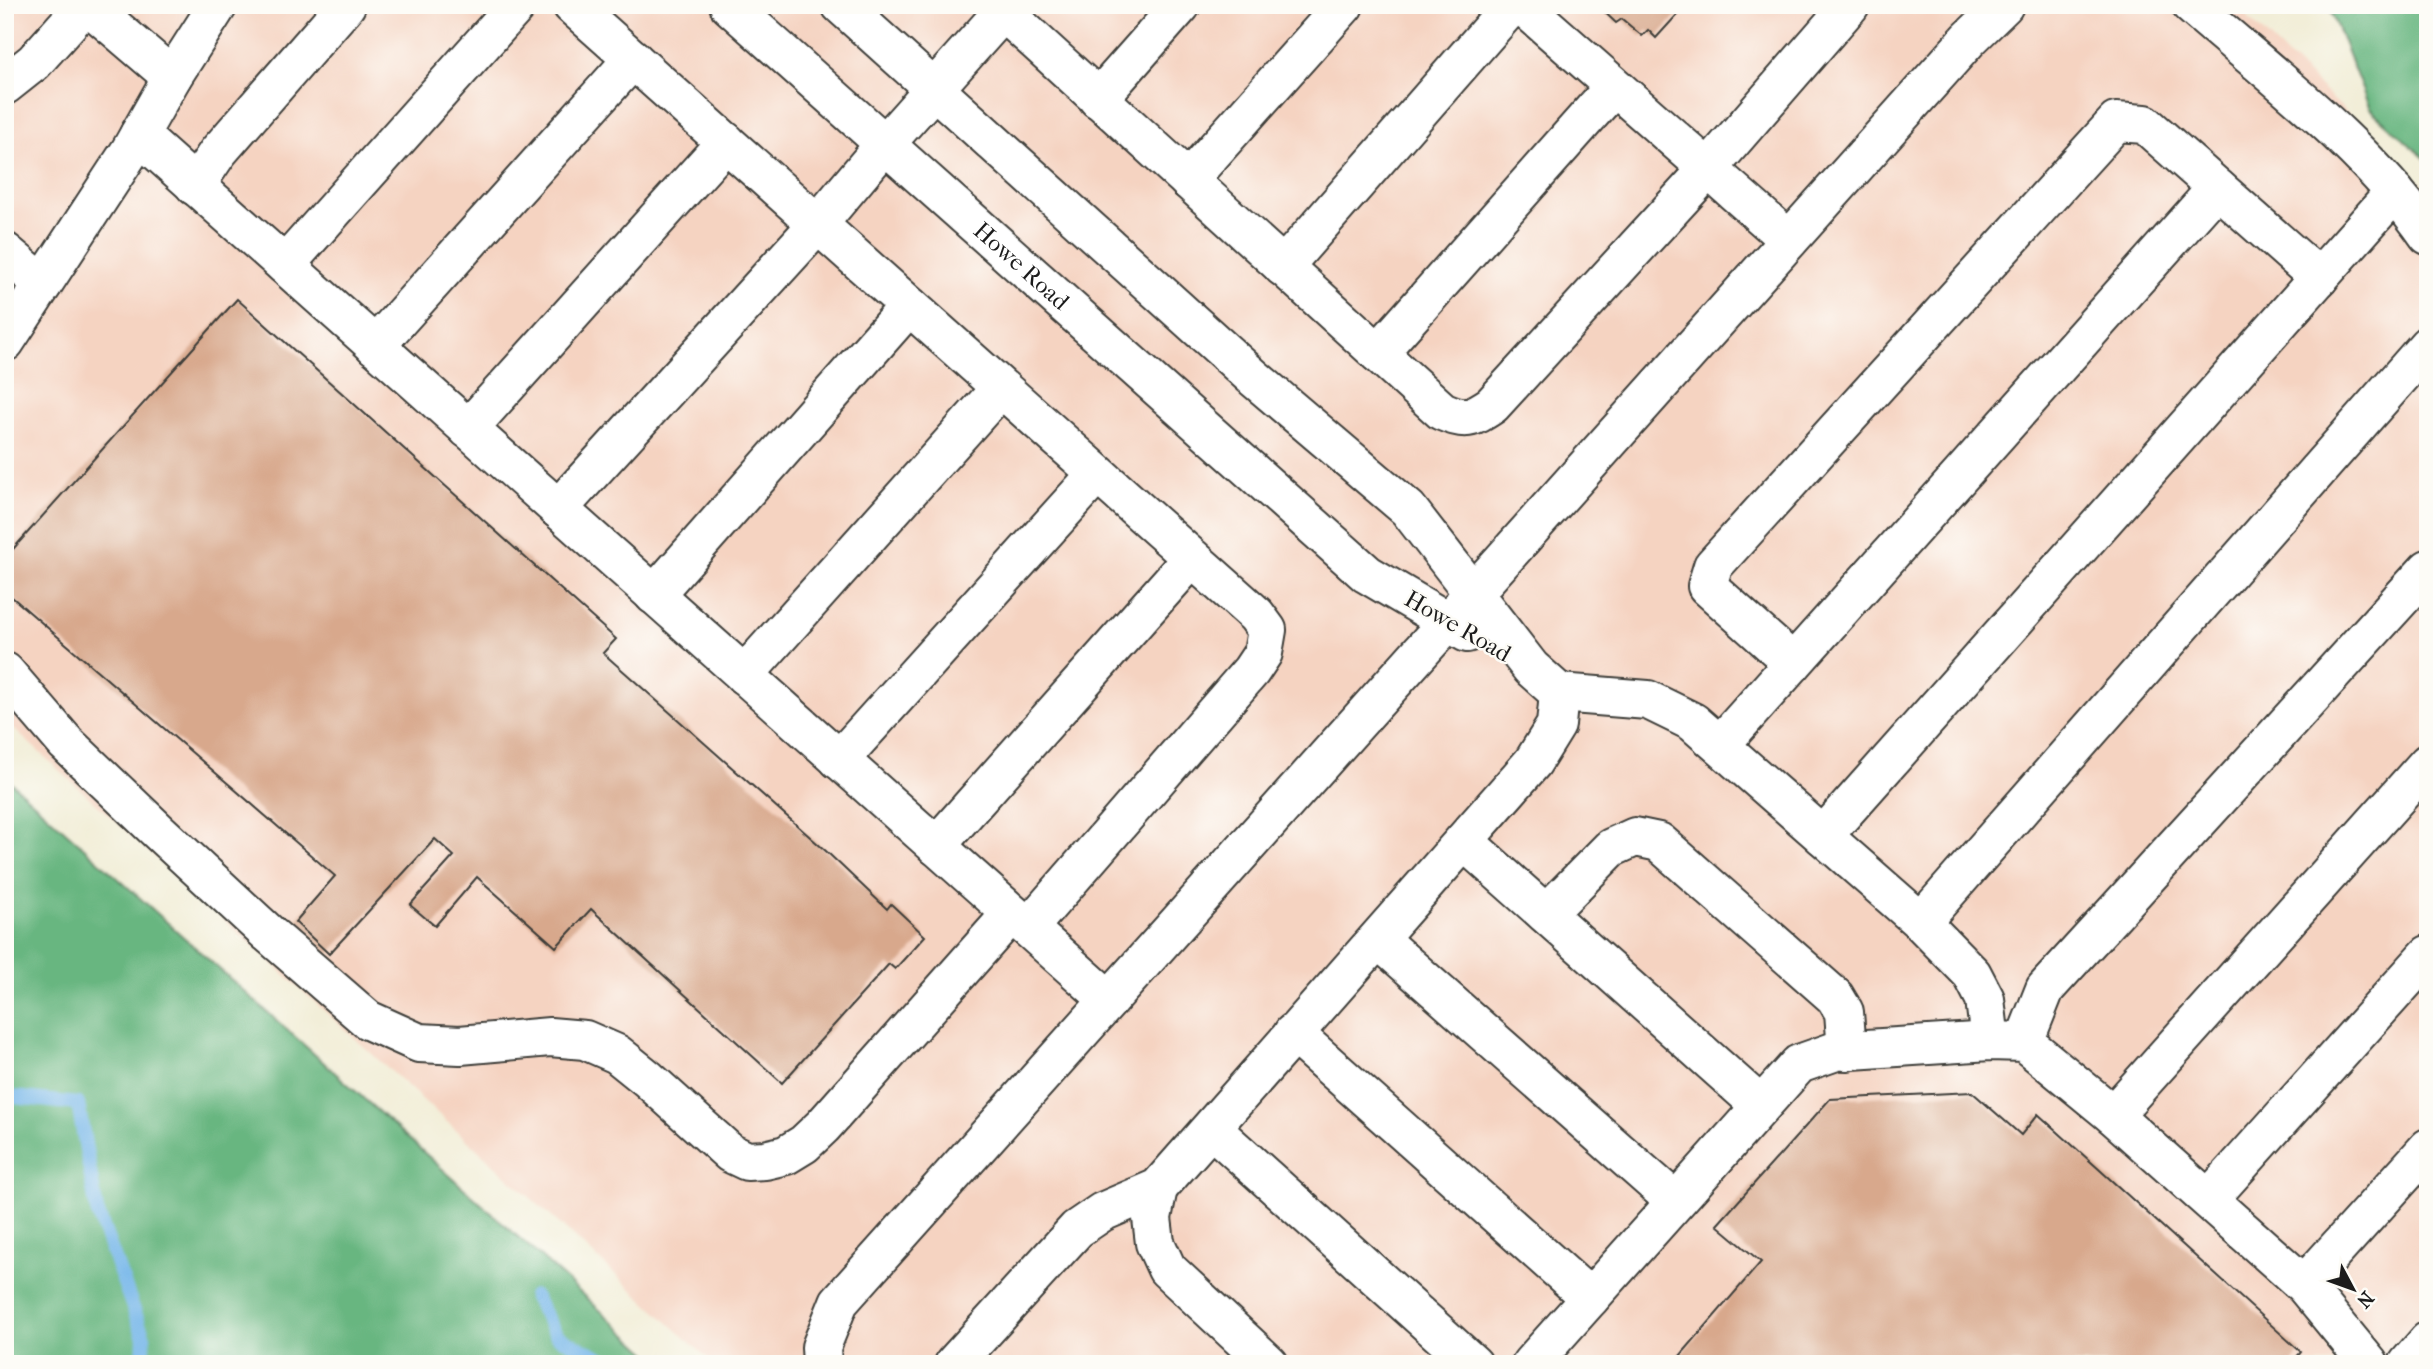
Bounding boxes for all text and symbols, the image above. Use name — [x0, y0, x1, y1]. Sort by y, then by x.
street label: Howe Road — [968, 216, 1076, 316]
street label: Howe Road — [1400, 584, 1517, 668]
north arrow — [2318, 1254, 2388, 1324]
text: N — [2352, 1287, 2378, 1313]

